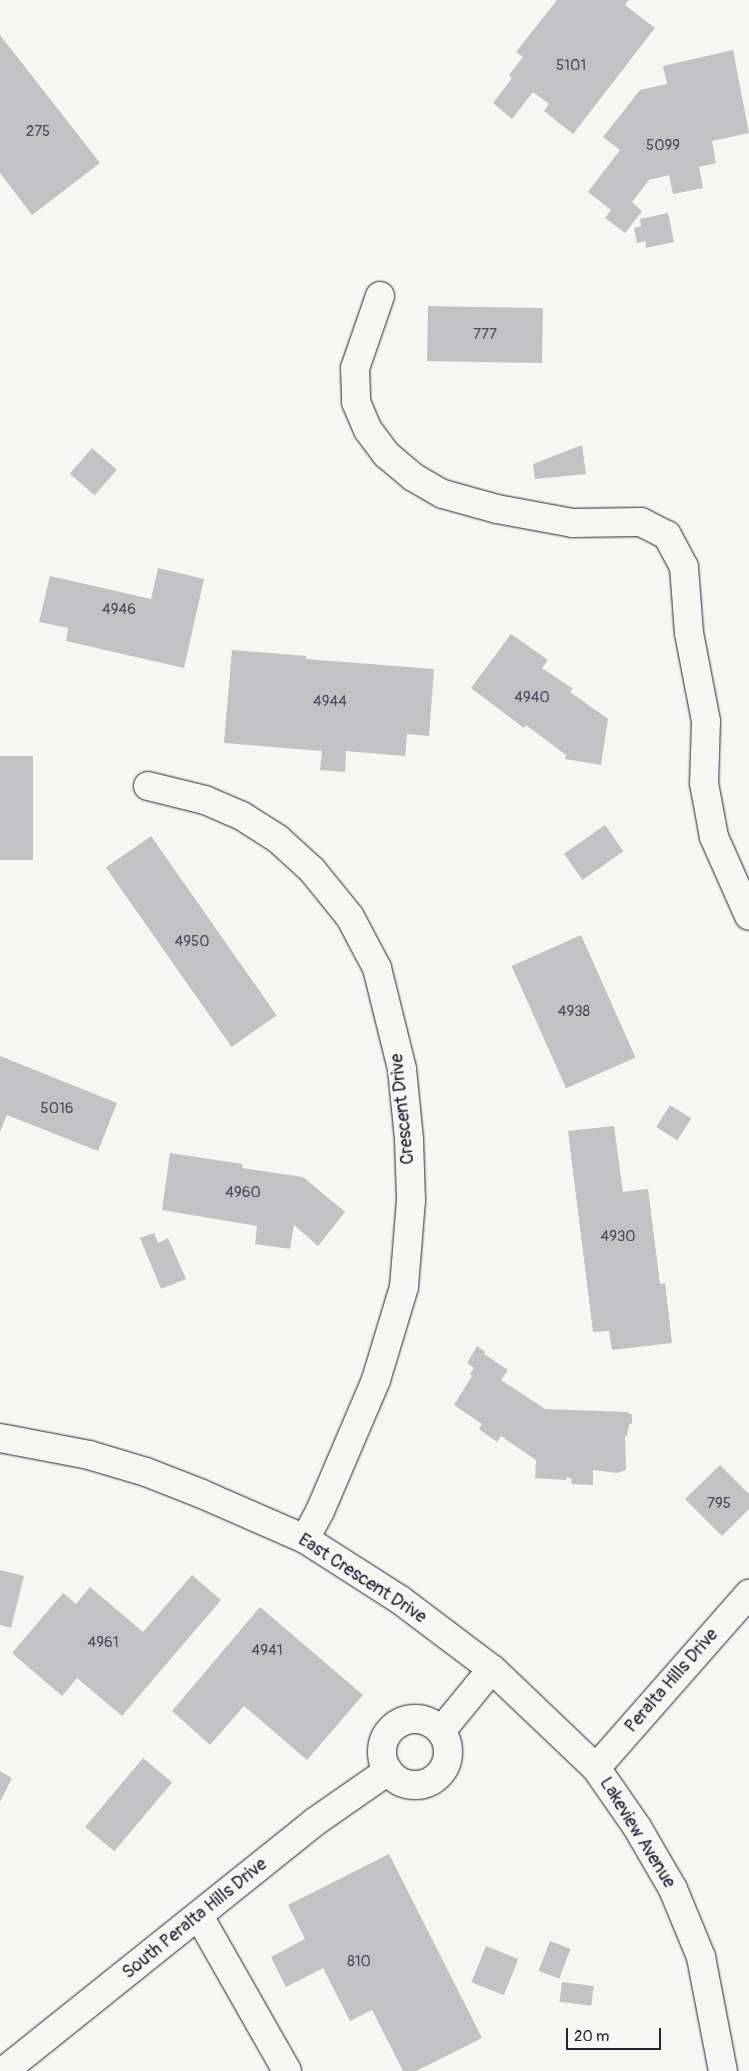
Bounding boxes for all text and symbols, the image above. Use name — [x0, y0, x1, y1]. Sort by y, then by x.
house number: 5101 — [556, 57, 586, 75]
house number: 275 — [26, 123, 50, 141]
house number: 5099 — [646, 137, 680, 155]
house number: 777 — [473, 326, 497, 344]
house number: 4946 — [102, 601, 136, 619]
house number: 4940 — [514, 689, 550, 707]
house number: 4944 — [313, 693, 347, 711]
house number: 4950 — [175, 933, 209, 951]
house number: 4938 — [558, 1003, 590, 1021]
street label: Crescent Drive — [386, 1053, 420, 1165]
house number: 5016 — [41, 1100, 73, 1118]
house number: 4960 — [225, 1184, 261, 1202]
house number: 4930 — [600, 1228, 636, 1246]
house number: 795 — [707, 1495, 731, 1513]
street label: East Crescent Drive — [294, 1530, 430, 1628]
street label: Peralta Hills Drive — [621, 1624, 723, 1738]
house number: 4961 — [87, 1634, 119, 1652]
house number: 4941 — [252, 1642, 282, 1660]
street label: Lakeview Avenue — [594, 1774, 680, 1892]
street label: South Peralta Hills Drive — [118, 1854, 272, 1984]
house number: 810 — [347, 1953, 371, 1971]
scale bar — [569, 2018, 664, 2050]
text: 20 m — [574, 2027, 609, 2046]

